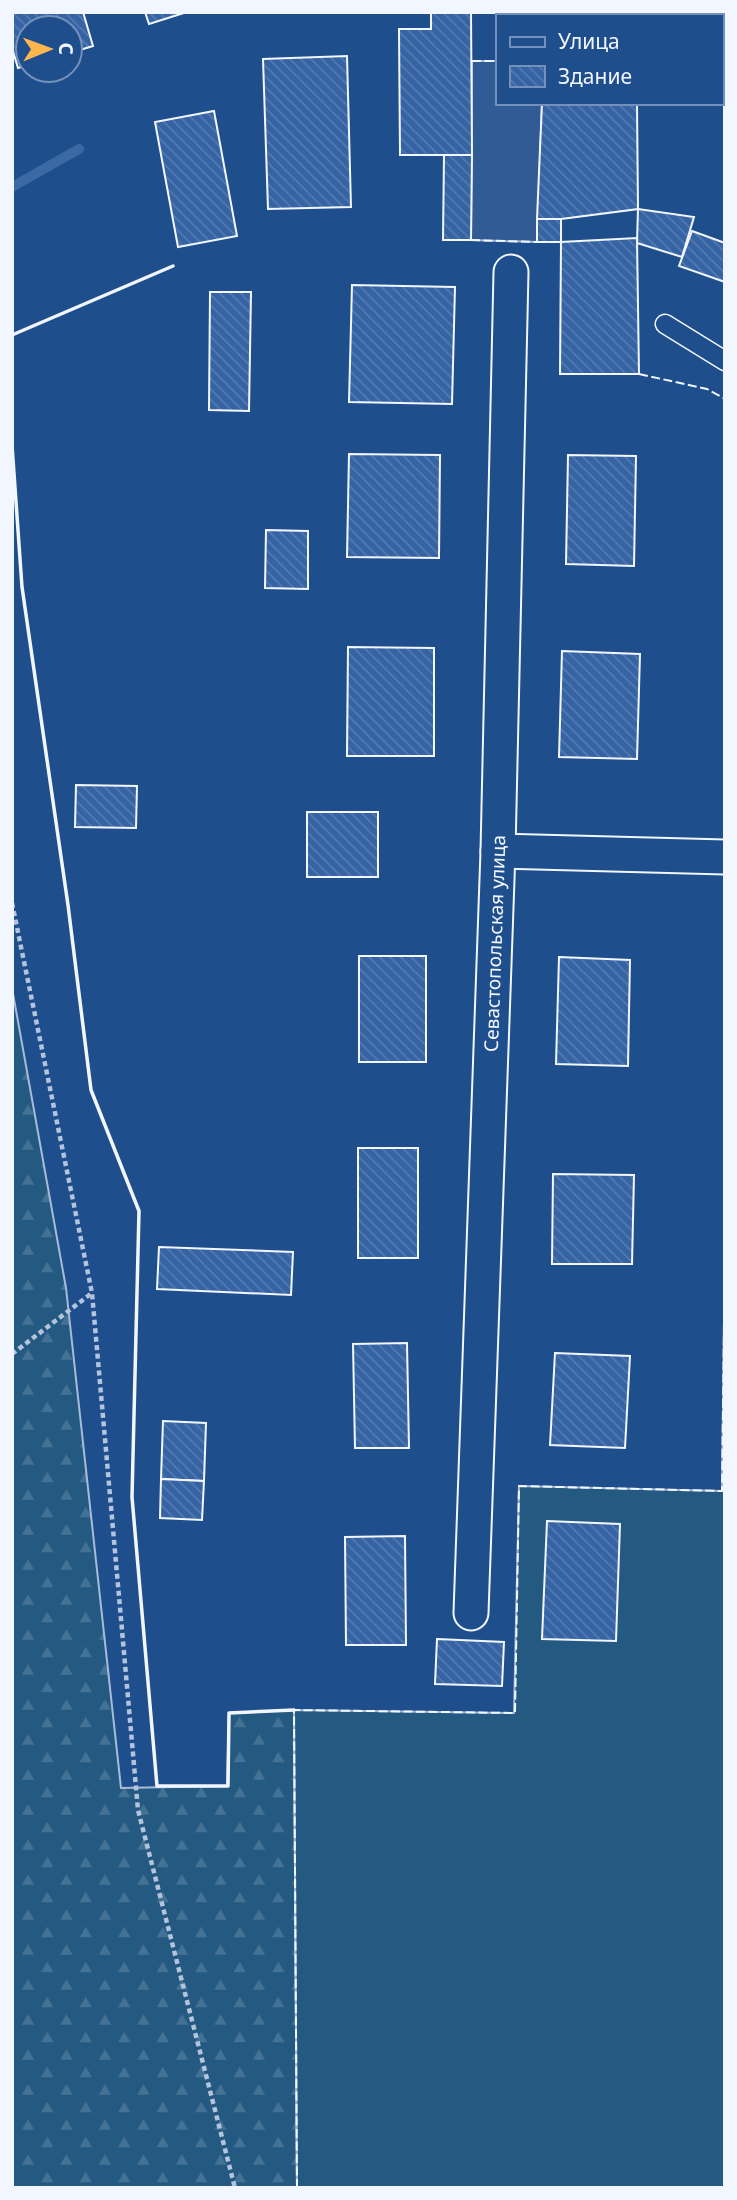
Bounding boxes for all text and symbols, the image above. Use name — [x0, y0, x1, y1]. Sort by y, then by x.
north arrow — [14, 14, 84, 84]
legend — [496, 14, 723, 105]
text: Улица — [558, 27, 620, 55]
text: С — [53, 42, 79, 55]
text: Здание — [558, 62, 632, 90]
street label: Севастопольская улица — [478, 835, 511, 1052]

